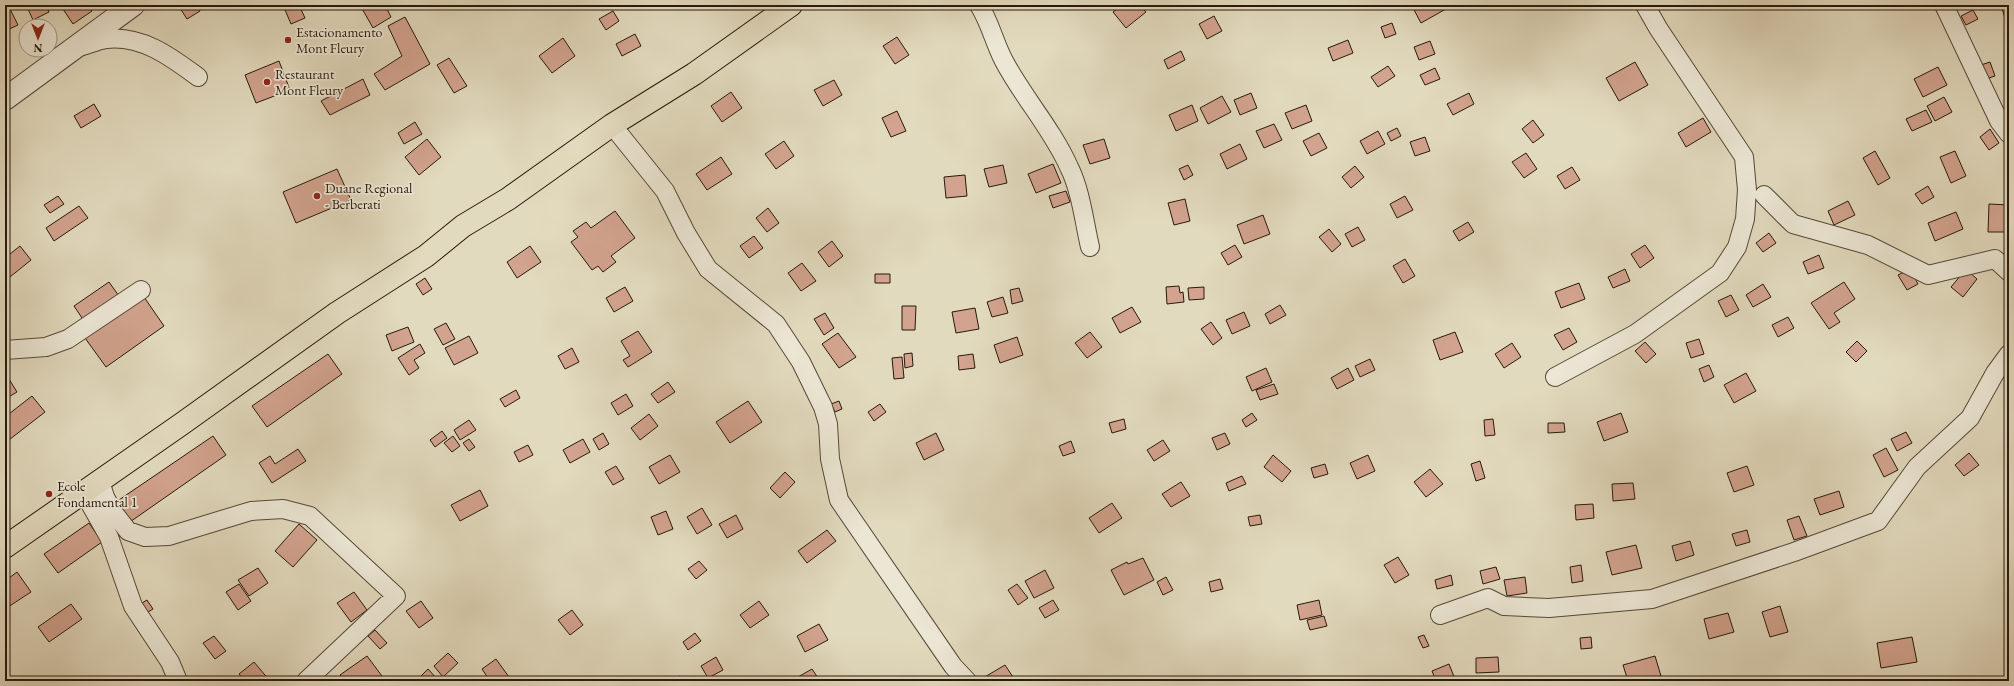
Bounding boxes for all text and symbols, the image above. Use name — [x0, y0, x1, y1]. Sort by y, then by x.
north arrow — [18, 18, 58, 58]
place label: Estacionamento Mont Fleury — [296, 23, 383, 57]
marker: Estacionamento Mont Fleury — [283, 35, 293, 45]
text: N — [33, 41, 42, 55]
place label: Restaurant Mont Fleury — [275, 65, 344, 99]
marker: Restaurant Mont Fleury — [262, 77, 272, 87]
place label: Duane Regional - Berberati — [325, 179, 413, 213]
marker: Duane Regional - Berberati — [312, 191, 322, 201]
place label: Ecole Fondamental 1 — [57, 477, 137, 511]
marker: Ecole Fondamental 1 — [44, 489, 54, 499]

